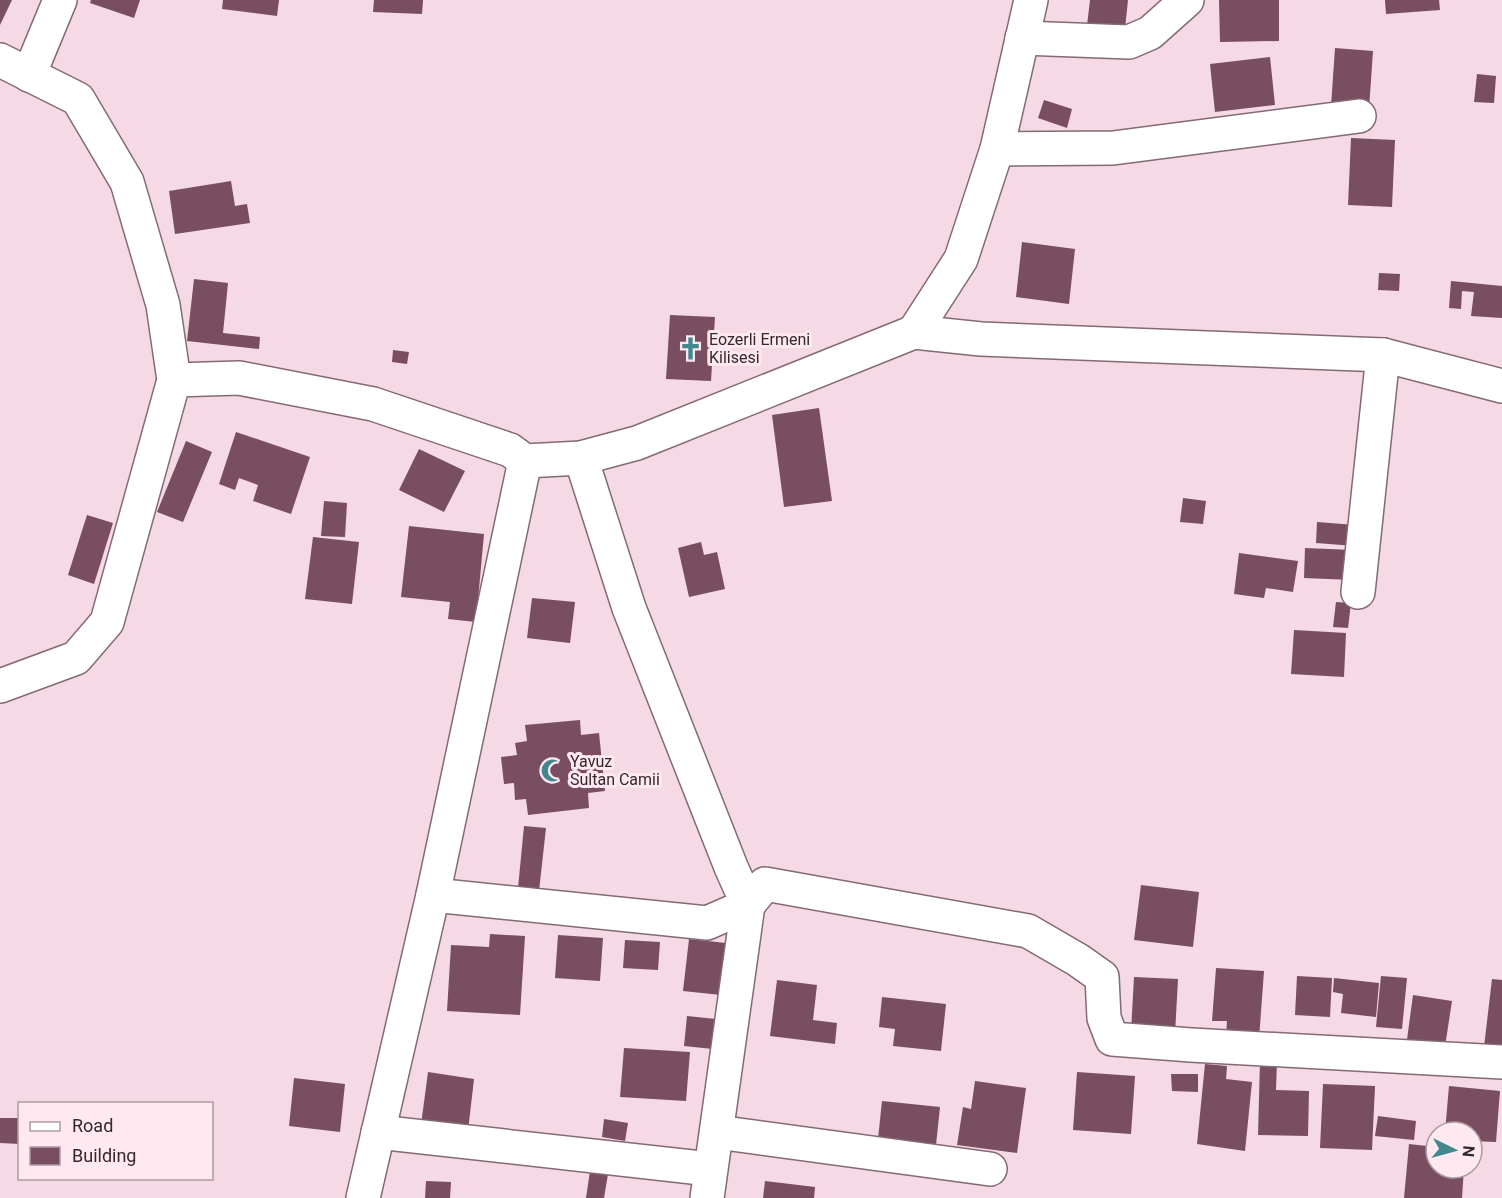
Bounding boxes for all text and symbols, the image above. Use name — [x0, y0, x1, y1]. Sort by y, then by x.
place label: Eozerli Ermeni Kilisesi — [709, 330, 810, 367]
church icon: Eozerli Ermeni Kilisesi — [678, 335, 704, 361]
place label: Yavuz Sultan Camii — [570, 752, 660, 789]
mosque icon: Yavuz Sultan Camii — [539, 757, 565, 783]
legend — [18, 1102, 213, 1180]
text: Road — [72, 1115, 113, 1136]
north arrow — [1424, 1120, 1484, 1180]
text: Building — [72, 1145, 136, 1166]
text: N — [1458, 1145, 1478, 1158]

